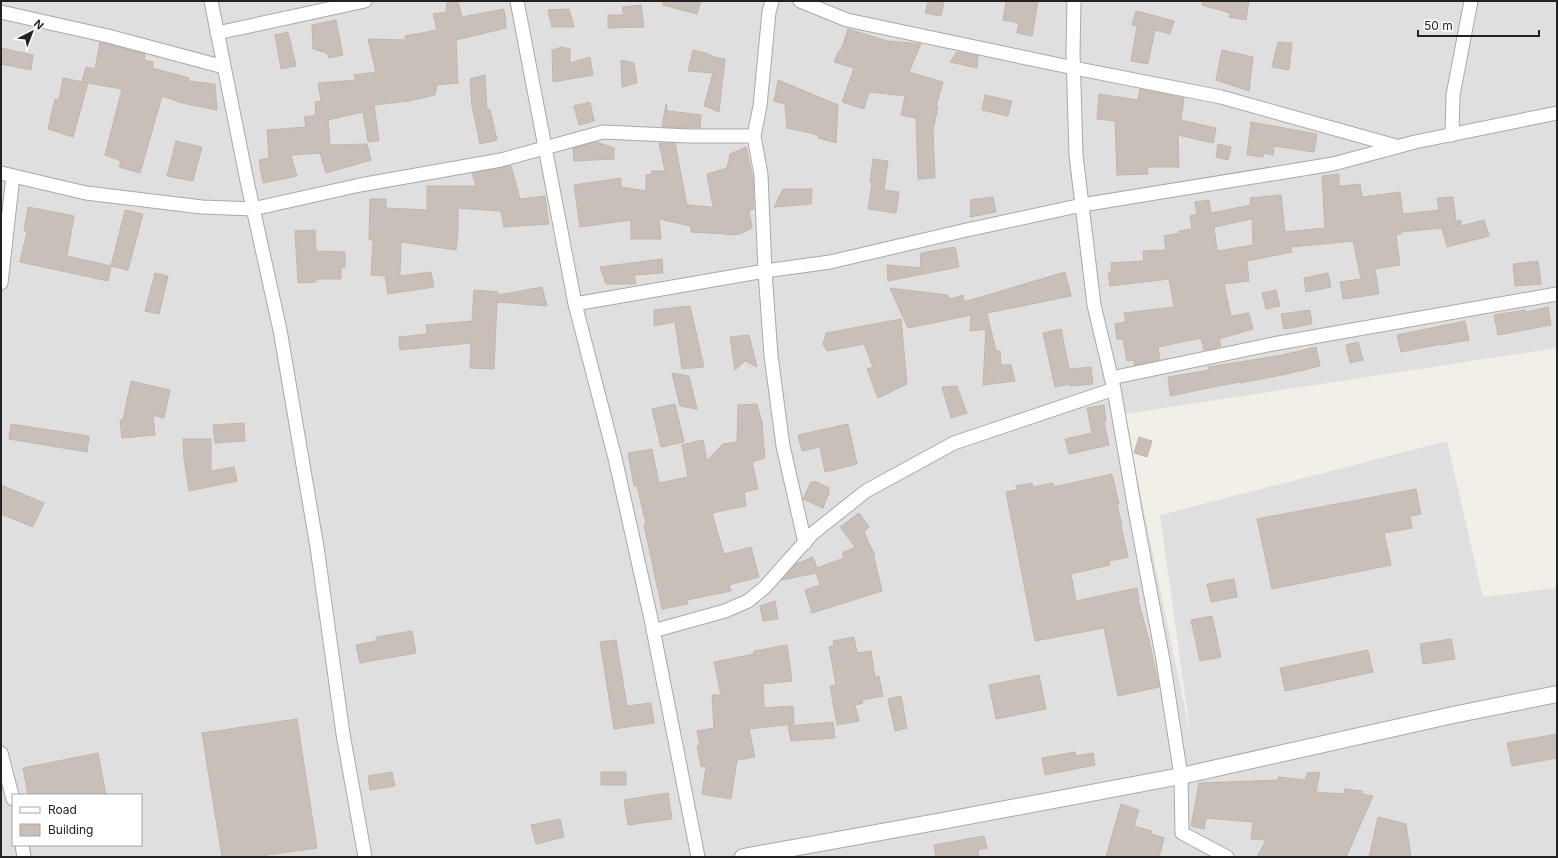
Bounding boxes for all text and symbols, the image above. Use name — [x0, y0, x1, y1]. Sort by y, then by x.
north arrow — [12, 12, 52, 52]
scale bar — [1418, 12, 1539, 38]
text: N — [31, 17, 46, 33]
text: 50 m — [1424, 18, 1453, 33]
legend — [12, 794, 142, 846]
text: Road — [48, 802, 77, 817]
text: Building — [48, 822, 93, 837]

